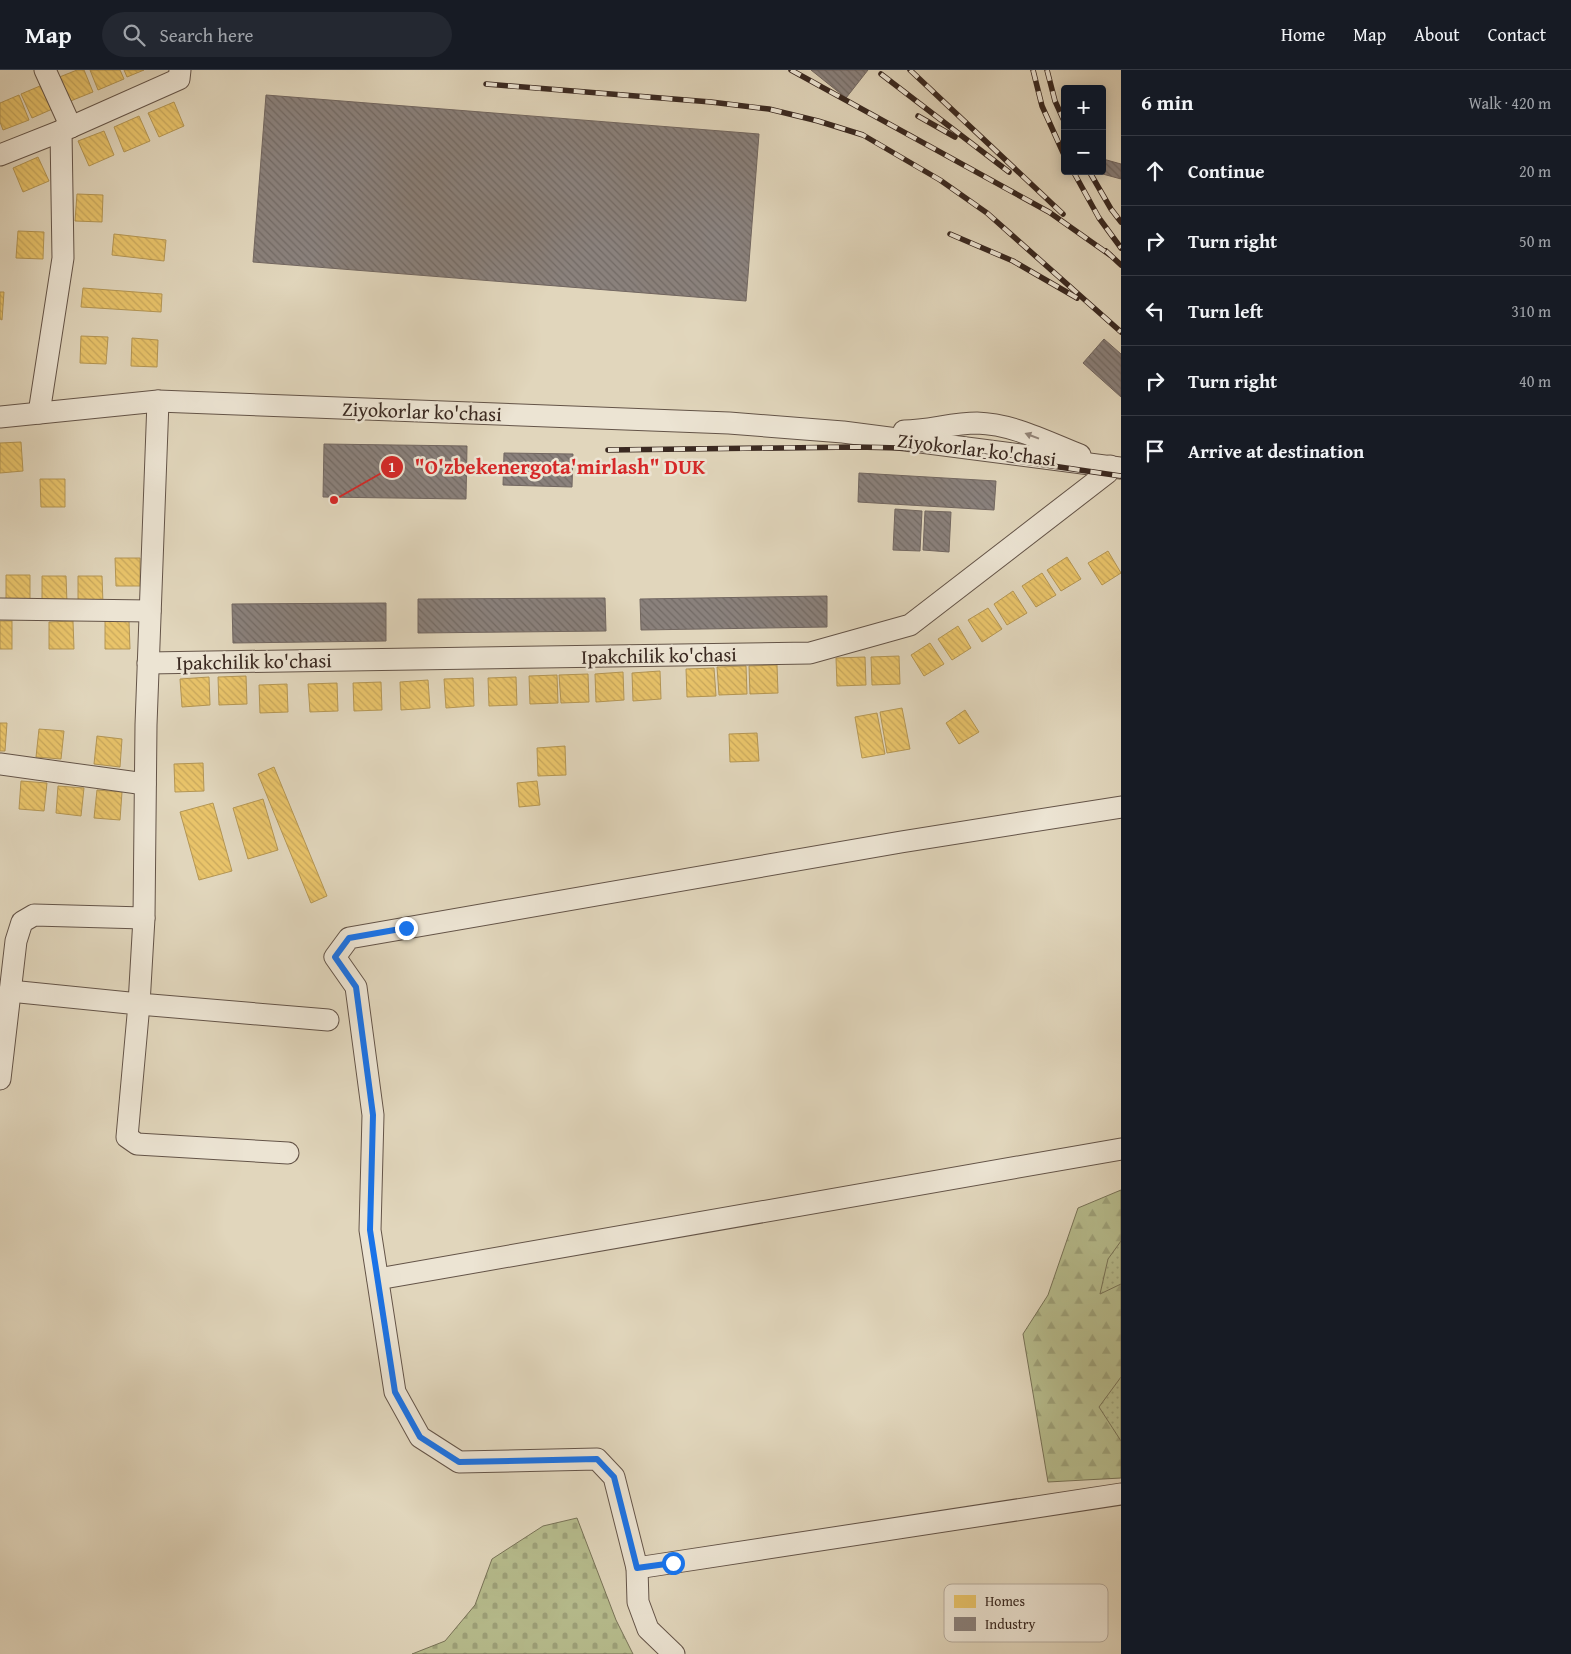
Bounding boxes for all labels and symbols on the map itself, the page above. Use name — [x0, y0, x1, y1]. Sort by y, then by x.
street label: Ziyokorlar ko'chasi — [342, 394, 503, 428]
street label: Ziyokorlar ko'chasi — [896, 425, 1058, 473]
one-way arrow — [1024, 432, 1039, 439]
callout: "O'zbekenergota'mirlash" DUK — [380, 449, 715, 485]
text: "O'zbekenergota'mirlash" DUK — [415, 451, 706, 482]
text: 1 — [388, 456, 396, 477]
street label: Ipakchilik ko'chasi — [581, 639, 737, 671]
street label: Ipakchilik ko'chasi — [176, 645, 332, 677]
route end — [395, 917, 418, 940]
route start — [662, 1552, 685, 1575]
legend — [944, 1584, 1108, 1642]
text: Homes — [985, 1591, 1025, 1611]
text: Industry — [985, 1614, 1035, 1634]

